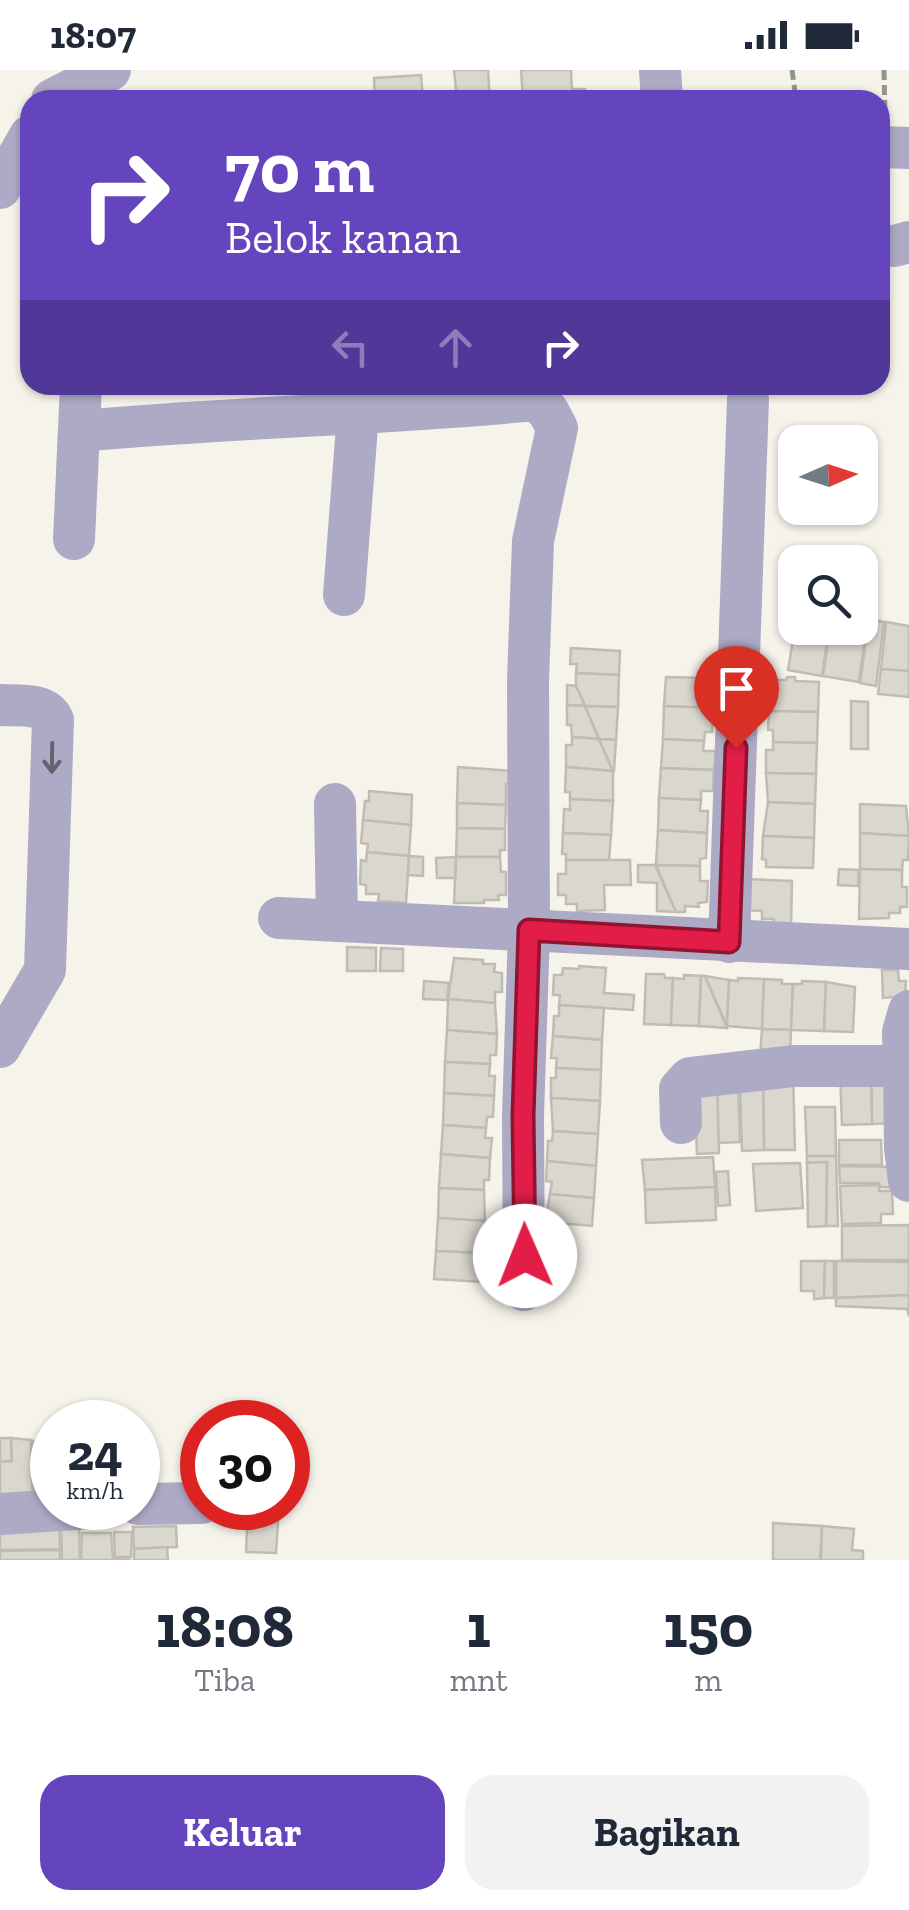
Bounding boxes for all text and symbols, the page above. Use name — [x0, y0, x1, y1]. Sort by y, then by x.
text: 18:07 — [50, 12, 136, 58]
text: 70 m — [225, 126, 374, 210]
icon: right — [60, 130, 190, 260]
text: Belok kanan — [225, 211, 460, 265]
icon: left — [323, 320, 378, 375]
icon: ahead — [428, 320, 483, 375]
icon: right — [533, 320, 588, 375]
north arrow — [778, 425, 878, 525]
map controls — [778, 425, 878, 645]
button: search — [778, 545, 878, 645]
pin — [694, 646, 779, 749]
icon: arrive — [709, 661, 764, 716]
one-way arrow — [42, 742, 62, 774]
position arrow — [473, 1204, 577, 1308]
speed limit sign: 30 — [180, 1400, 310, 1530]
text: 24 — [67, 1423, 123, 1483]
text: km/h — [66, 1475, 124, 1505]
text: 18:08 — [156, 1590, 294, 1662]
text: 1 — [466, 1590, 491, 1662]
text: 150 — [663, 1590, 753, 1662]
text: Tiba — [194, 1661, 256, 1699]
text: mnt — [450, 1661, 508, 1699]
text: m — [694, 1661, 722, 1699]
button: Keluar — [40, 1775, 445, 1890]
button: Bagikan — [465, 1775, 869, 1890]

